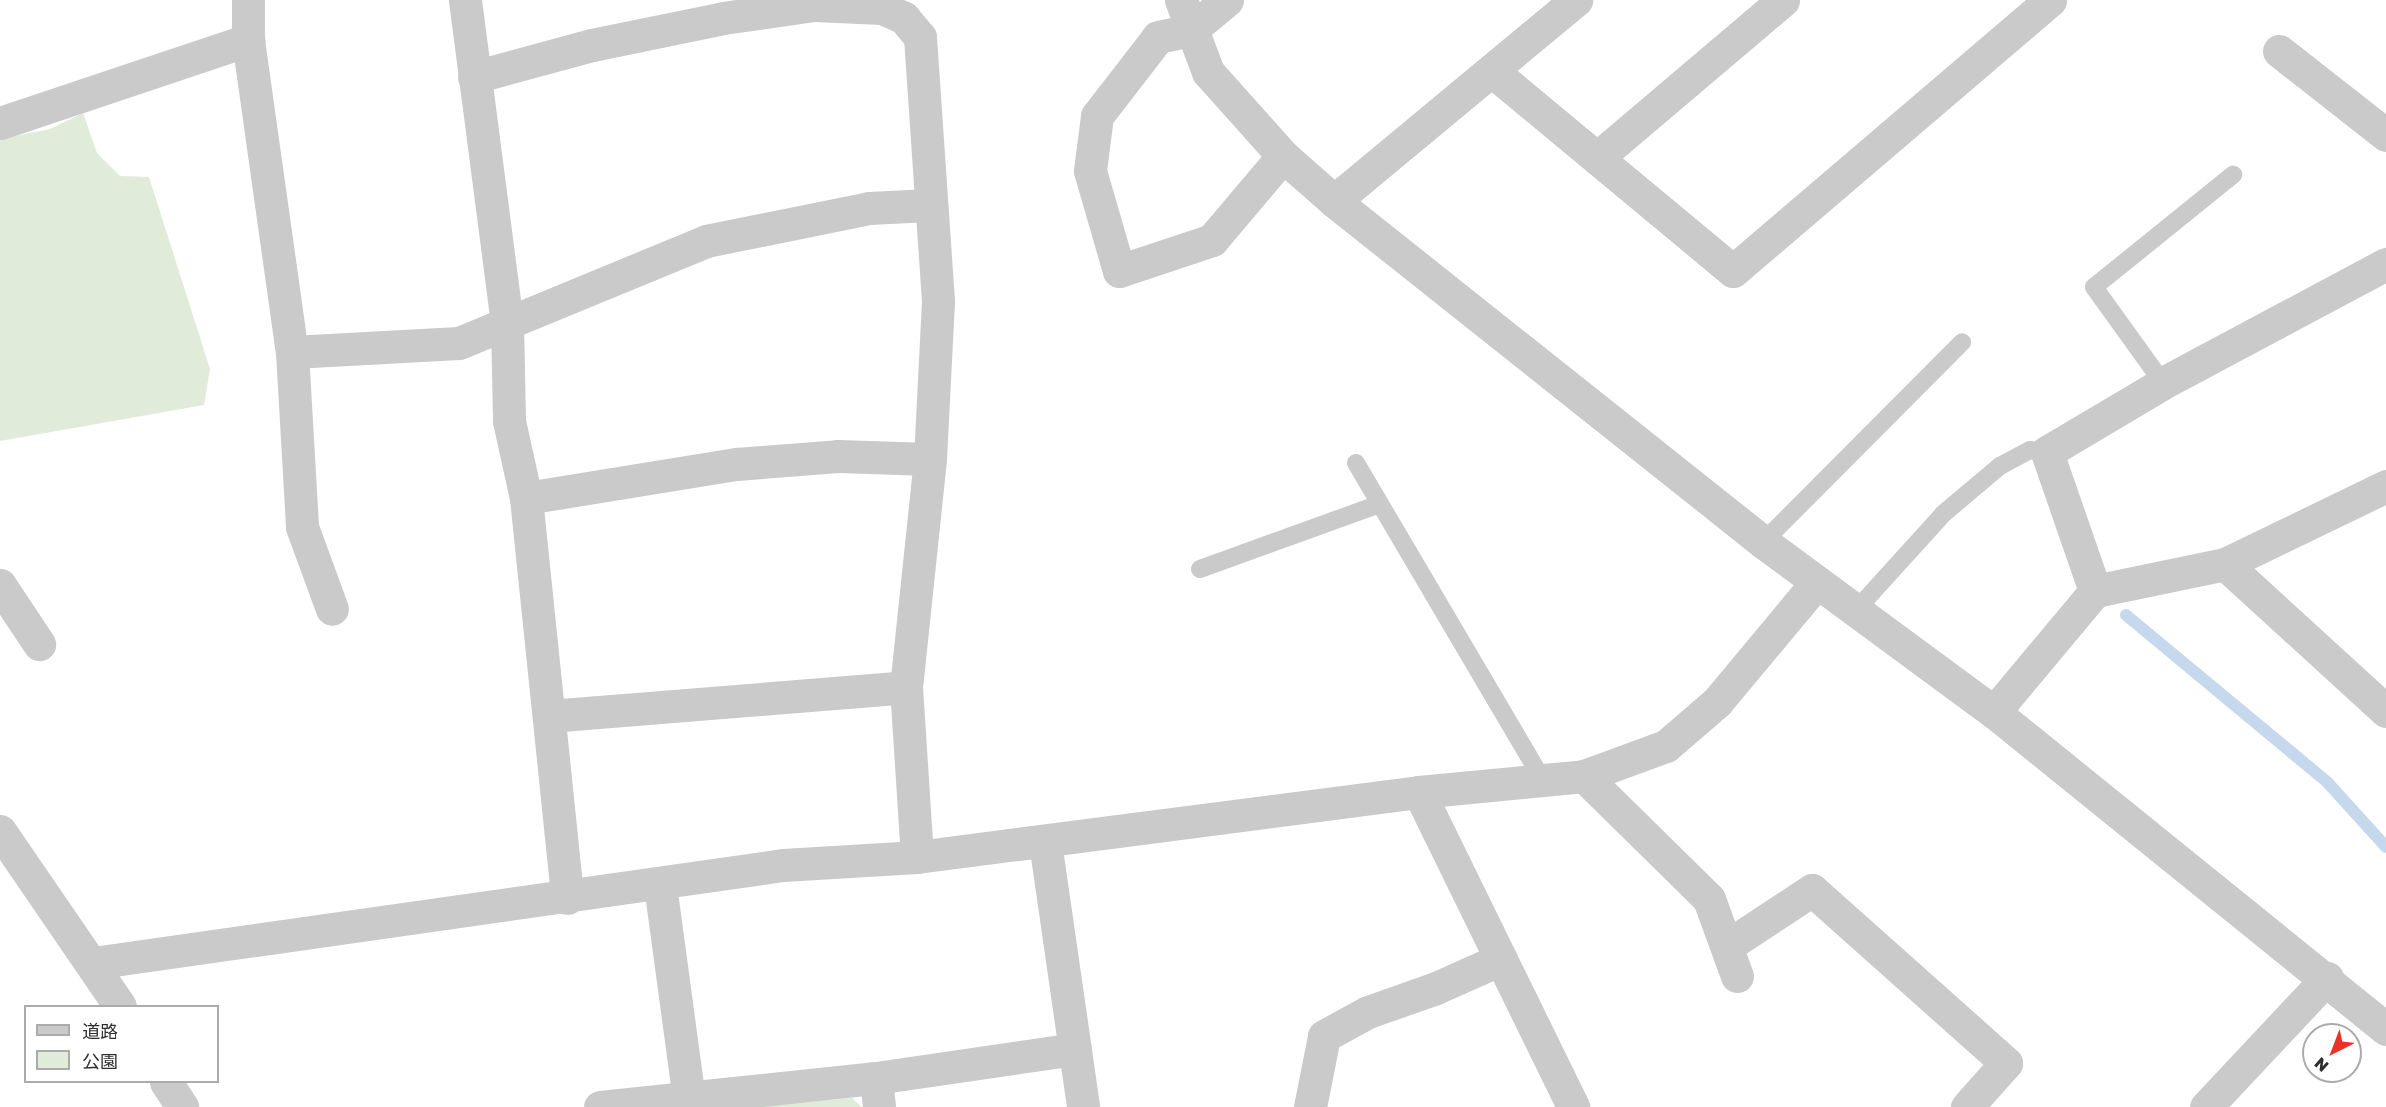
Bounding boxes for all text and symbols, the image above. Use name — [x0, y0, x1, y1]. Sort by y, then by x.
legend — [24, 1005, 219, 1083]
text: 道路 — [82, 1020, 118, 1042]
north arrow — [2302, 1023, 2362, 1083]
text: 公園 — [82, 1050, 118, 1072]
text: N — [2310, 1053, 2333, 1076]

